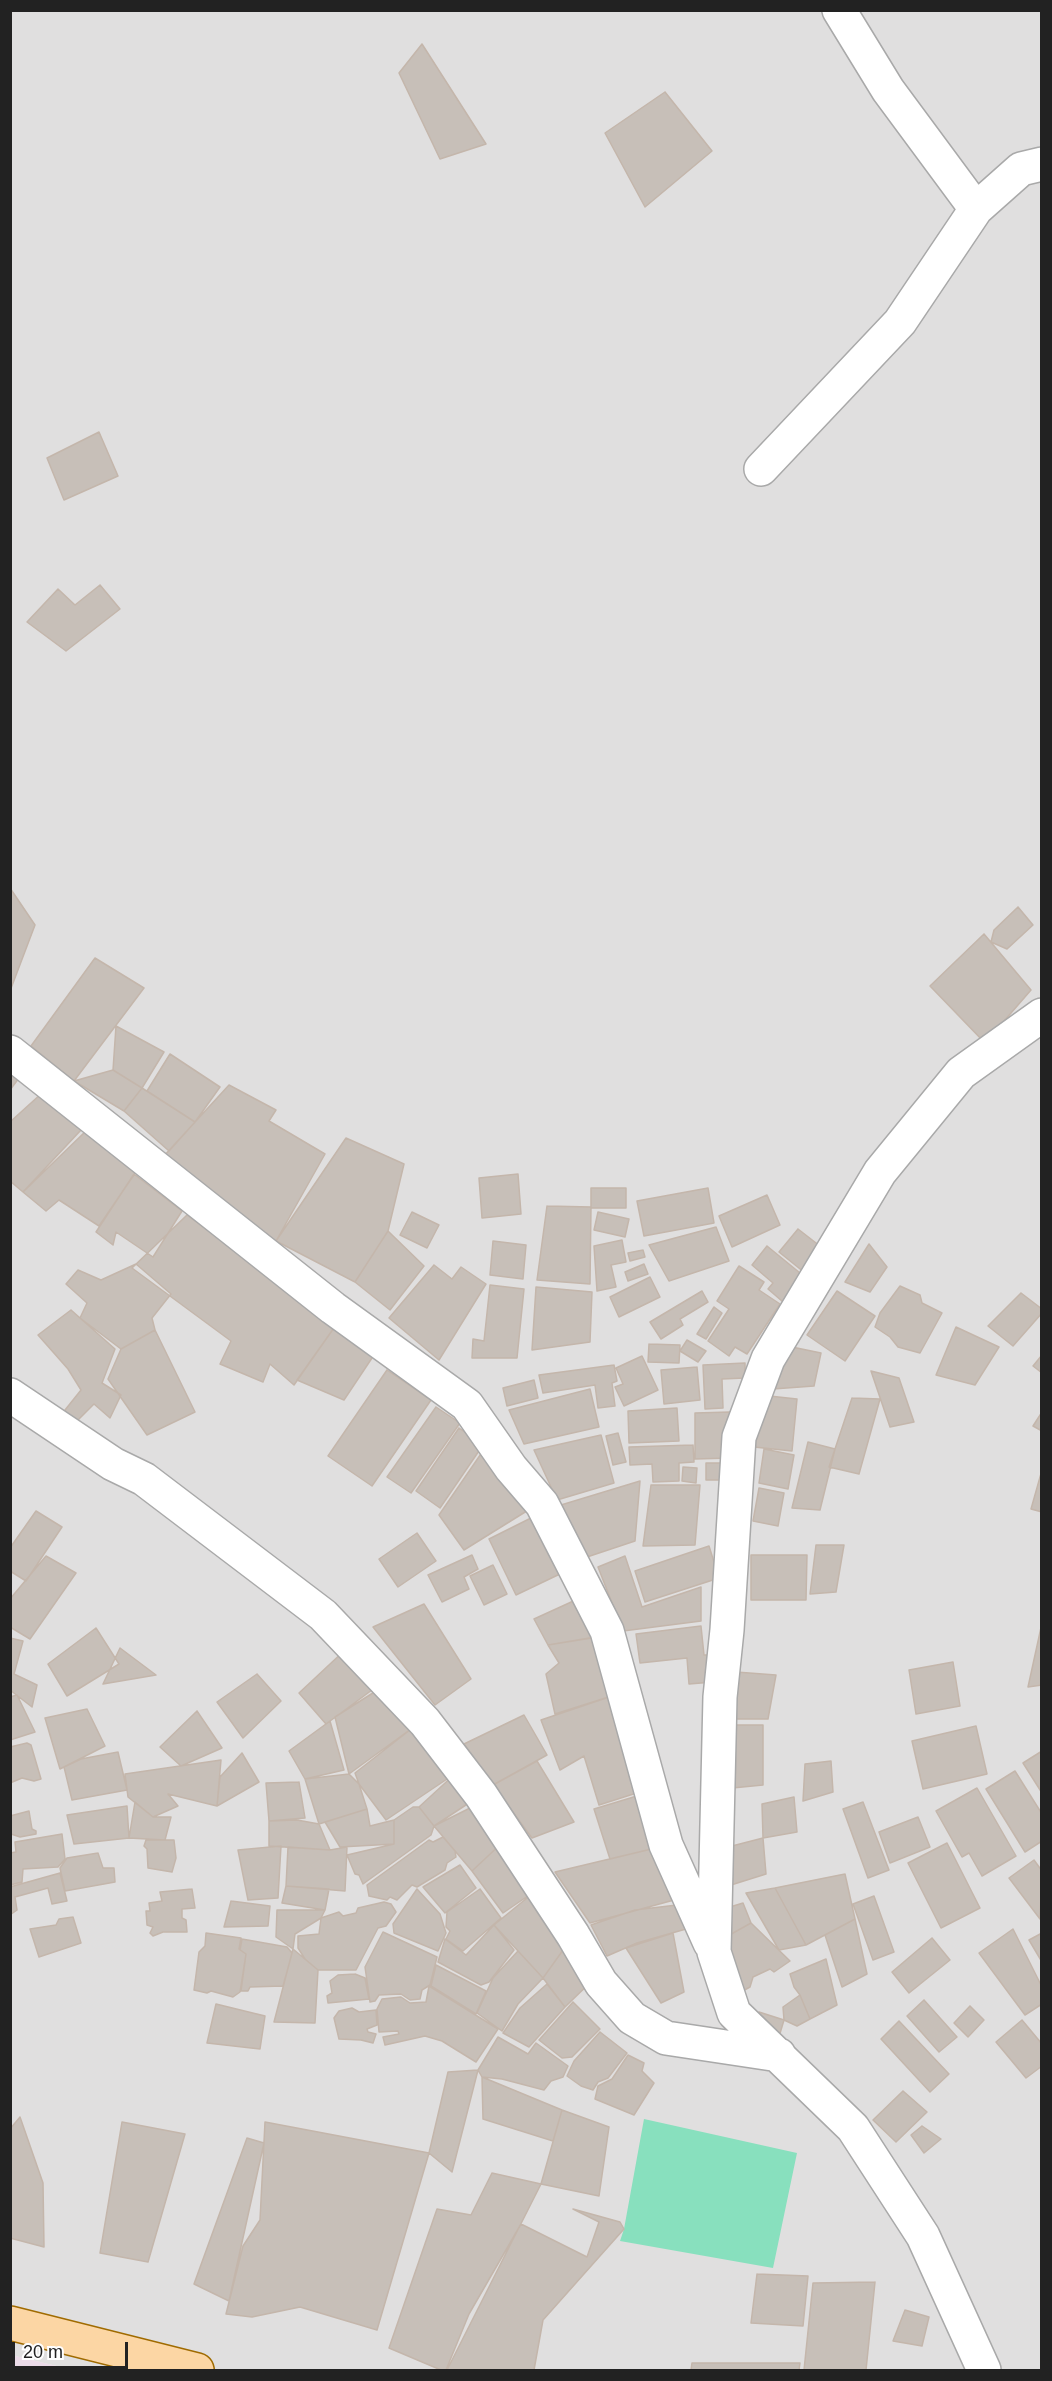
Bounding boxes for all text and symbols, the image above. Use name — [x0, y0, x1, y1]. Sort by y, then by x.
scale bar — [15, 2330, 130, 2368]
text: 20 m — [23, 2342, 63, 2362]

